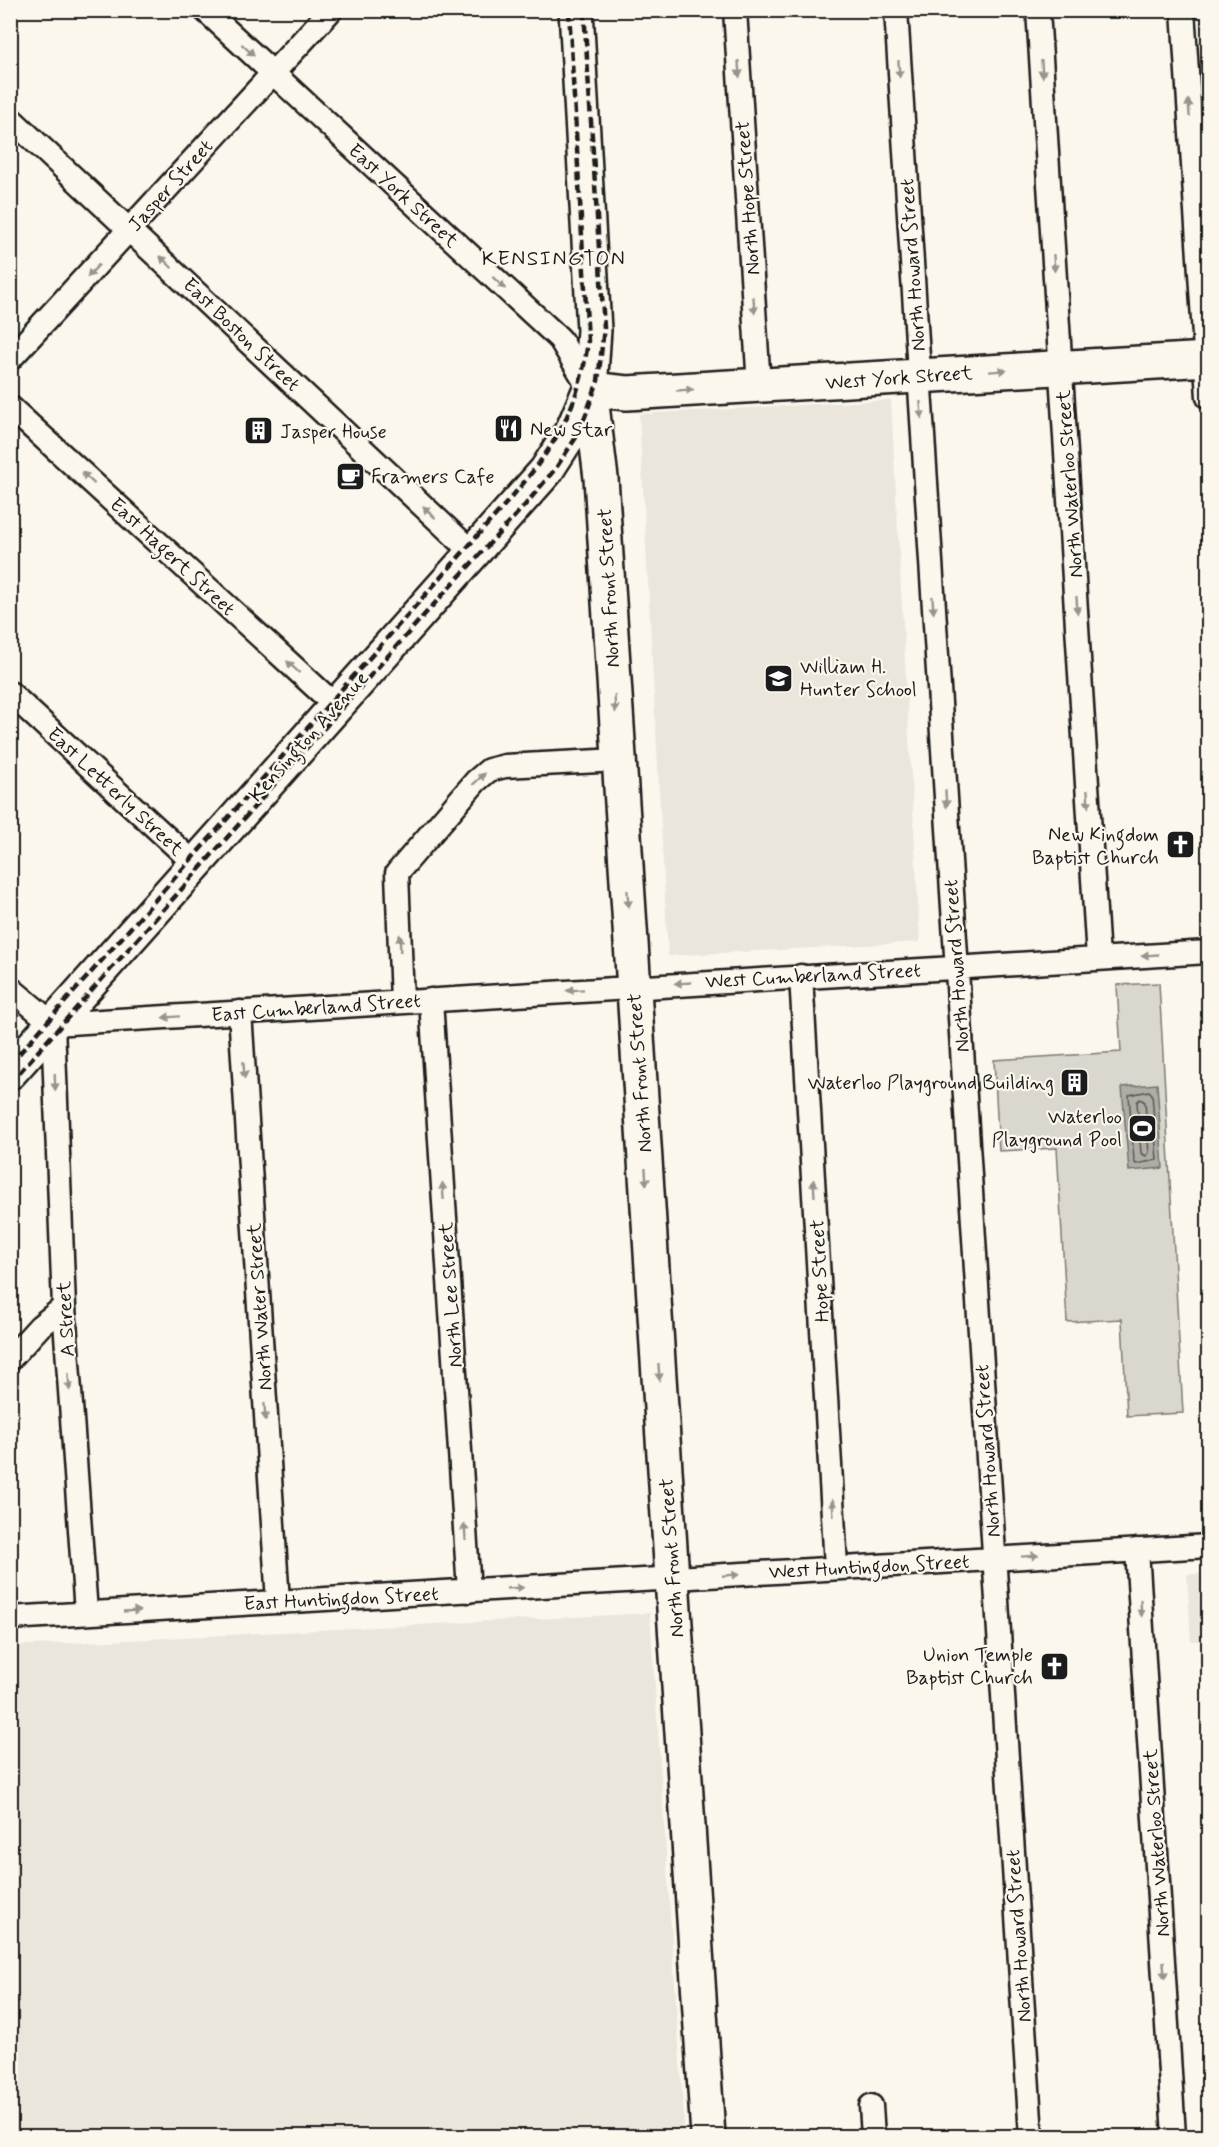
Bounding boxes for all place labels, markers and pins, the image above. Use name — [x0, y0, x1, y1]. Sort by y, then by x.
restaurant icon: New Star — [493, 413, 525, 445]
building icon: Jasper House — [243, 415, 275, 447]
place label: New Star — [530, 417, 613, 444]
place label: Jasper House — [280, 419, 387, 446]
cafe icon: Framers Cafe — [334, 460, 366, 492]
place label: Framers Cafe — [371, 464, 494, 491]
place label: William H. Hunter School — [800, 654, 917, 704]
school or university icon: William H. Hunter School — [763, 662, 795, 694]
place label: New Kingdom Baptist Church — [1032, 822, 1159, 872]
church icon: New Kingdom Baptist Church — [1164, 829, 1196, 861]
building icon: Waterloo Playground Building — [1059, 1066, 1091, 1098]
place label: Waterloo Playground Building — [808, 1070, 1054, 1097]
place label: Waterloo Playground Pool — [992, 1104, 1122, 1154]
sports icon: Waterloo Playground Pool — [1127, 1112, 1159, 1144]
place label: Union Temple Baptist Church — [906, 1642, 1033, 1692]
church icon: Union Temple Baptist Church — [1038, 1650, 1070, 1682]

